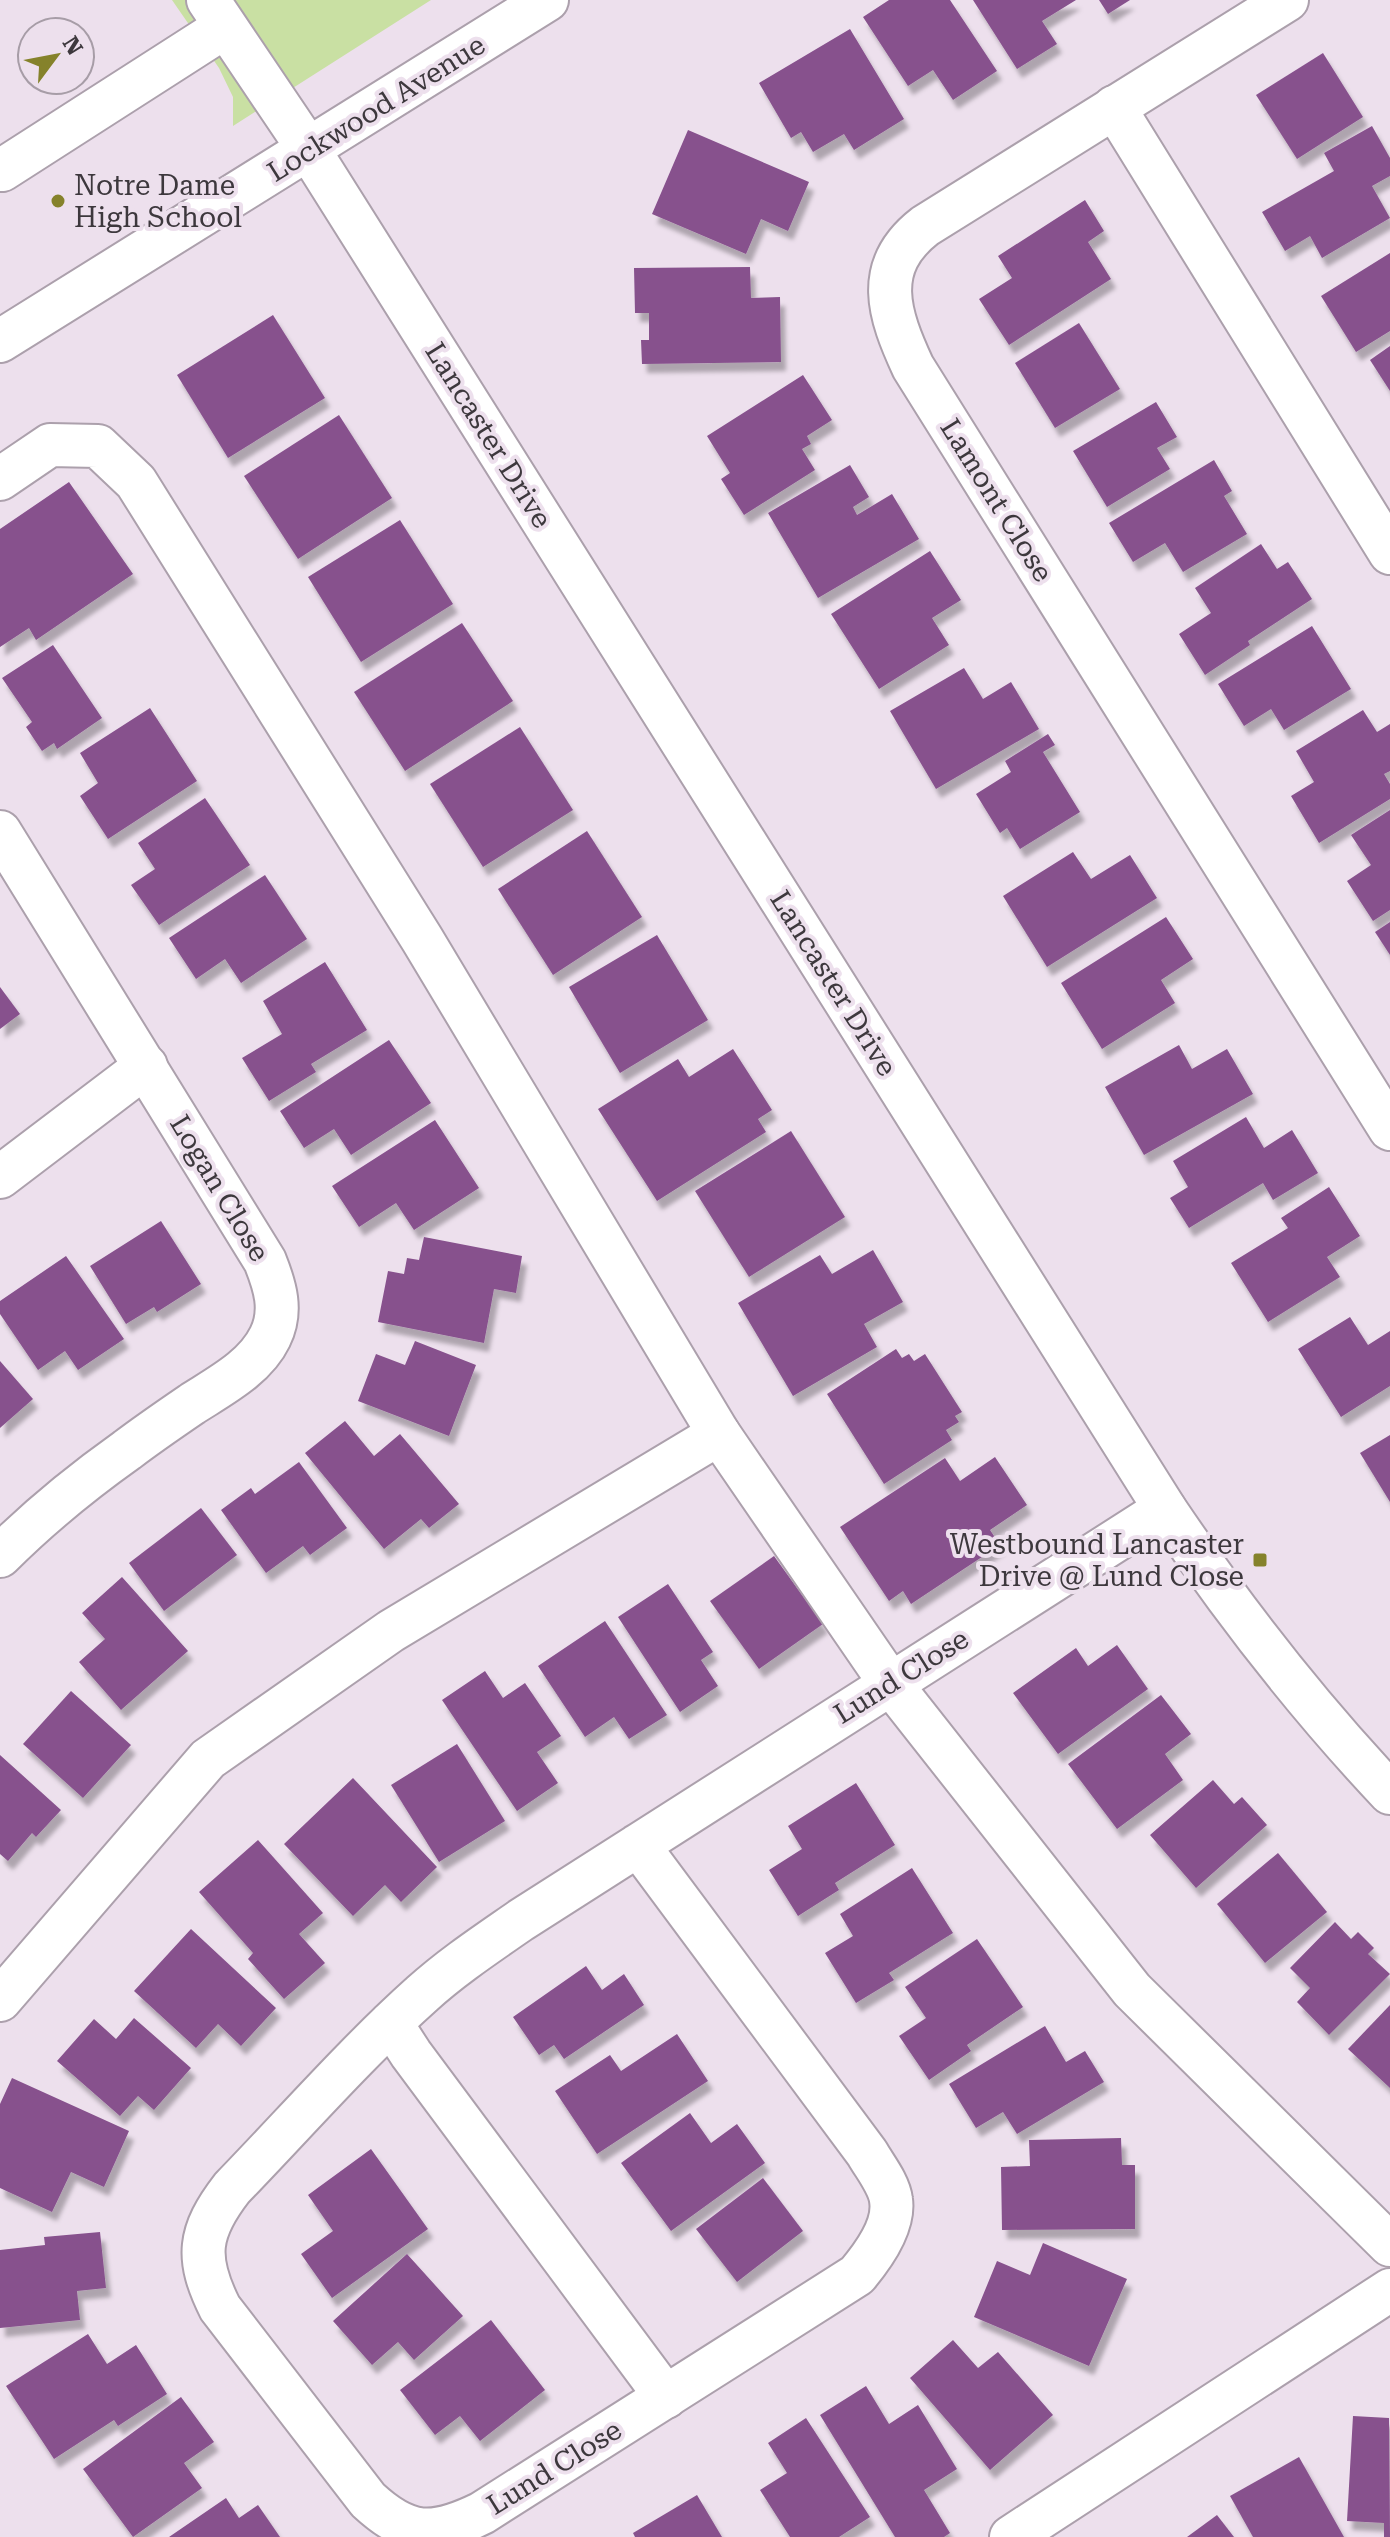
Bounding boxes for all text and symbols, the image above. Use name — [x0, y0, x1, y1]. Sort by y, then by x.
north arrow — [16, 16, 96, 96]
street label: Lockwood Avenue — [261, 28, 491, 189]
text: N — [57, 32, 88, 60]
place label: Notre Dame High School — [74, 169, 242, 234]
marker: Notre Dame High School — [49, 192, 67, 210]
street label: Lancaster Drive — [418, 337, 559, 534]
street label: Lamont Close — [933, 413, 1060, 588]
street label: Lancaster Drive — [763, 885, 904, 1082]
street label: Logan Close — [163, 1109, 276, 1267]
place label: Westbound Lancaster Drive @ Lund Close — [950, 1528, 1244, 1593]
marker: Westbound Lancaster Drive @ Lund Close — [1251, 1551, 1269, 1569]
street label: Lund Close — [828, 1622, 975, 1731]
street label: Lund Close — [481, 2413, 628, 2522]

